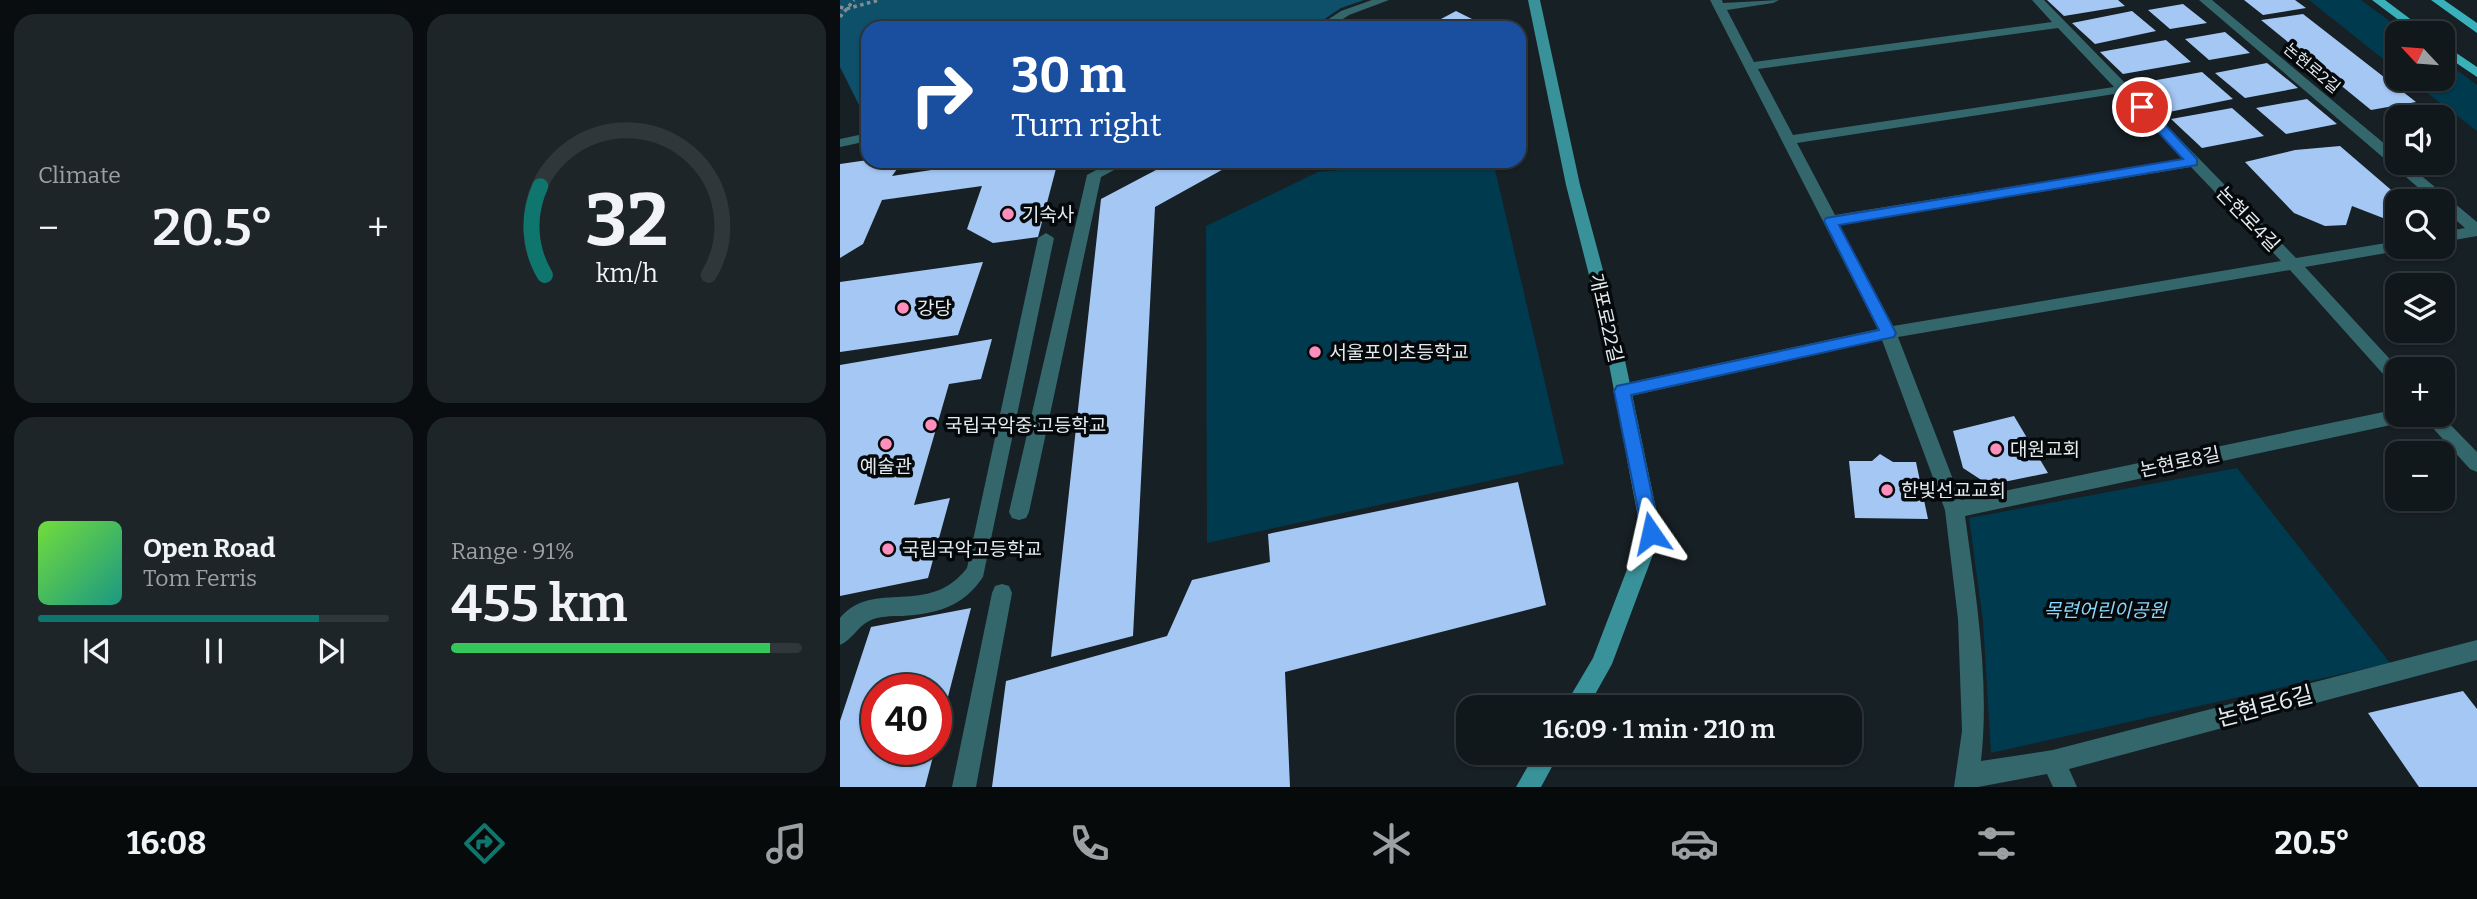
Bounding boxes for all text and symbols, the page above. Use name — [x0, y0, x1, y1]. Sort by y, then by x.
north arrow — [2385, 21, 2455, 91]
map controls — [2385, 21, 2455, 511]
street label: 논현로2길 — [2280, 39, 2344, 97]
text: 30 m — [1011, 46, 1126, 105]
icon: right — [896, 49, 987, 140]
pin — [2112, 77, 2172, 137]
icon: arrive — [2123, 88, 2161, 126]
button: sound — [2385, 105, 2455, 175]
text: Turn right — [1011, 106, 1162, 144]
text: Climate — [38, 161, 121, 189]
text: 32 — [585, 177, 668, 264]
street label: 논현로4길 — [2212, 182, 2284, 256]
button: search — [2385, 189, 2455, 259]
text: 20.5° — [152, 196, 274, 259]
place label: 기숙사 — [1022, 203, 1074, 226]
text: − — [38, 205, 59, 251]
text: + — [367, 205, 389, 251]
marker: 기숙사 — [1000, 206, 1016, 222]
text: km/h — [596, 258, 658, 288]
street label: 개포로22길 — [1585, 271, 1627, 365]
button: layers — [2385, 273, 2455, 343]
place label: 강당 — [917, 297, 952, 320]
marker: 강당 — [895, 300, 911, 316]
place label: 서울포이초등학교 — [1329, 341, 1469, 364]
marker: 서울포이초등학교 — [1307, 344, 1323, 360]
button: + — [2385, 357, 2455, 427]
place label: 국립국악중·고등학교 — [945, 414, 1106, 437]
marker: 국립국악중·고등학교 — [923, 417, 939, 433]
marker: 예술관 — [878, 436, 894, 452]
place label: 대원교회 — [2010, 438, 2080, 461]
marker: 대원교회 — [1988, 441, 2004, 457]
button: − — [2385, 441, 2455, 511]
street label: 논현로8길 — [2138, 442, 2222, 482]
place label: 예술관 — [860, 455, 912, 478]
place label: 한빛선교교회 — [1901, 479, 2006, 502]
marker: 한빛선교교회 — [1879, 482, 1895, 498]
position arrow — [1614, 496, 1688, 570]
text: Open Road — [143, 533, 275, 564]
text: Range · 91% — [451, 537, 574, 565]
place label: 국립국악고등학교 — [902, 538, 1042, 561]
marker: 국립국악고등학교 — [880, 541, 896, 557]
text: Tom Ferris — [143, 564, 257, 592]
text: 455 km — [451, 572, 628, 635]
park label: 목련어린이공원 — [2044, 599, 2168, 622]
icon: previous — [78, 632, 116, 670]
icon: pause — [195, 632, 233, 670]
icon: next — [312, 632, 350, 670]
speed limit sign: 40 — [861, 674, 952, 765]
street label: 논현로6길 — [2214, 680, 2316, 732]
text: 16:09 · 1 min · 210 m — [1543, 714, 1775, 745]
icon: directions — [460, 819, 509, 868]
icon: music — [762, 819, 811, 868]
icon: phone — [1065, 819, 1114, 868]
icon: climate — [1367, 819, 1416, 868]
icon: car — [1670, 819, 1719, 868]
icon: filters — [1972, 819, 2021, 868]
text: 16:08 — [127, 824, 207, 862]
text: 20.5° — [2275, 824, 2350, 862]

